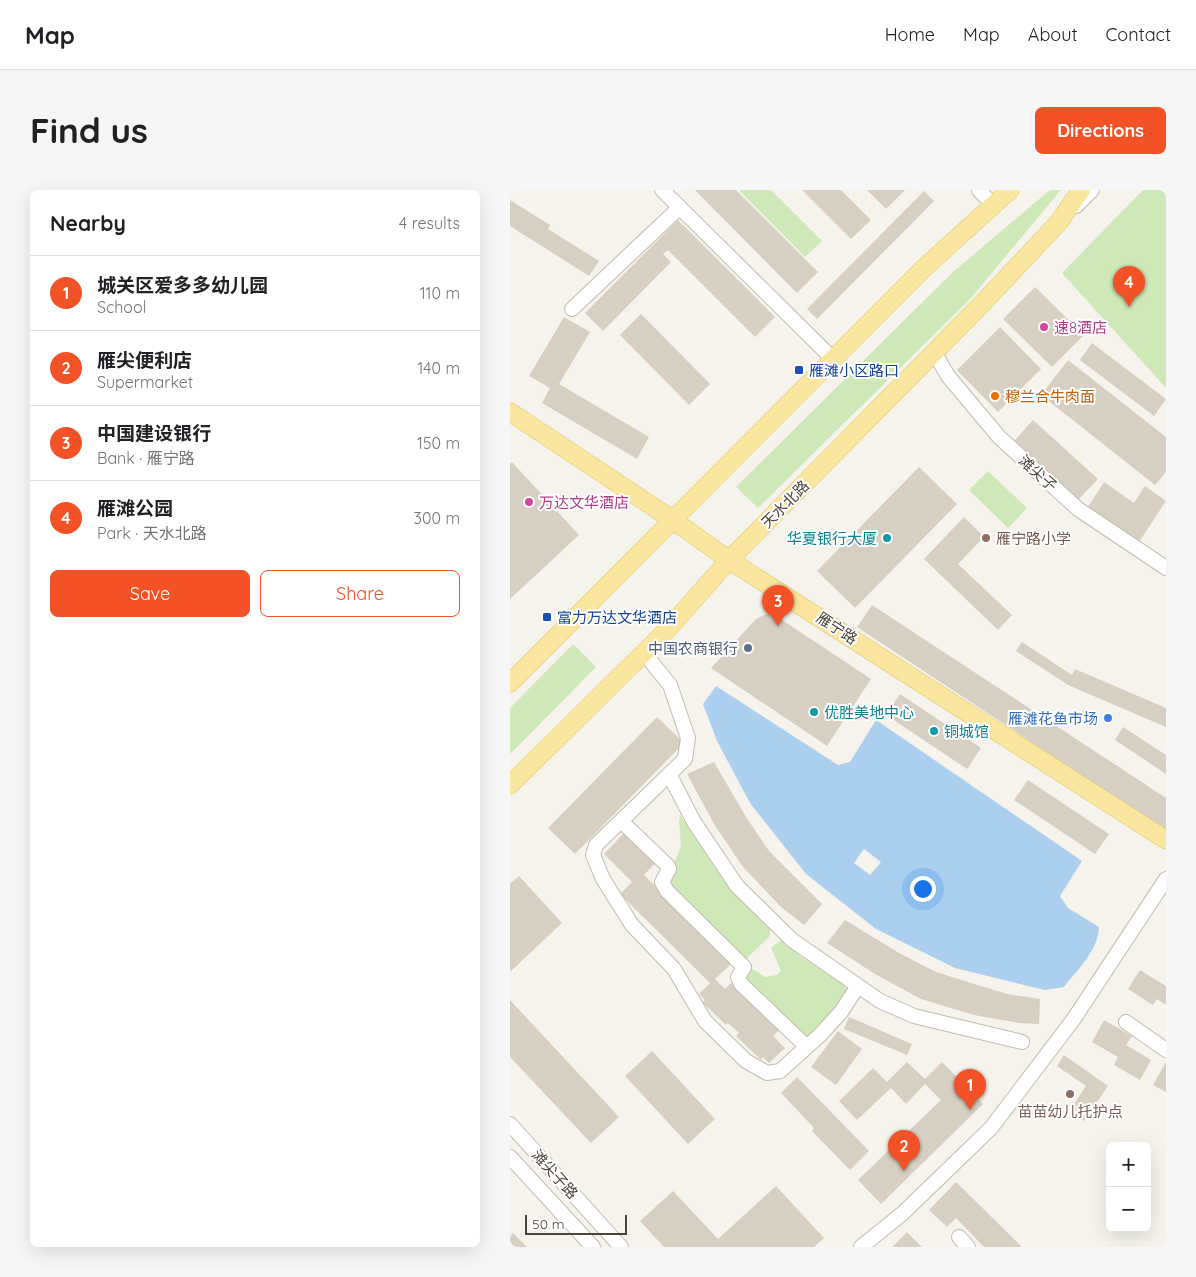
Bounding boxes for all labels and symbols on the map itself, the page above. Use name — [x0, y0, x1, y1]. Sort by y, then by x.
pin: 4 — [1113, 266, 1145, 307]
place label: 速8酒店 — [1054, 318, 1107, 337]
marker: 速8酒店 — [1038, 321, 1050, 333]
place label: 雁滩小区路口 — [809, 361, 899, 380]
marker: 雁滩小区路口 — [793, 364, 805, 376]
place label: 穆兰合牛肉面 — [1005, 387, 1095, 406]
marker: 穆兰合牛肉面 — [989, 390, 1001, 402]
street label: 滩尖子 — [1015, 451, 1061, 495]
street label: 天水北路 — [757, 476, 813, 532]
place label: 万达文华酒店 — [539, 493, 629, 512]
marker: 万达文华酒店 — [523, 496, 535, 508]
place label: 华夏银行大厦 — [787, 529, 877, 548]
place label: 雁宁路小学 — [996, 529, 1071, 548]
marker: 华夏银行大厦 — [881, 532, 893, 544]
marker: 雁宁路小学 — [980, 532, 992, 544]
pin: 3 — [762, 585, 794, 626]
place label: 富力万达文华酒店 — [557, 608, 677, 627]
street label: 雁宁路 — [813, 608, 861, 648]
marker: 富力万达文华酒店 — [541, 611, 553, 623]
place label: 中国农商银行 — [648, 639, 738, 658]
marker: 中国农商银行 — [742, 642, 754, 654]
place label: 优胜美地中心 — [824, 703, 914, 722]
marker: 优胜美地中心 — [808, 706, 820, 718]
place label: 雁滩花鱼市场 — [1008, 709, 1098, 728]
marker: 雁滩花鱼市场 — [1102, 712, 1114, 724]
place label: 铜城馆 — [944, 722, 989, 741]
marker: 铜城馆 — [928, 725, 940, 737]
your location — [910, 876, 936, 902]
pin: 1 — [954, 1069, 986, 1110]
marker: 苗苗幼儿托护点 — [1064, 1088, 1076, 1100]
place label: 苗苗幼儿托护点 — [1017, 1102, 1123, 1121]
pin: 2 — [888, 1130, 920, 1171]
street label: 滩尖子路 — [528, 1145, 582, 1203]
scale bar — [525, 1212, 628, 1235]

